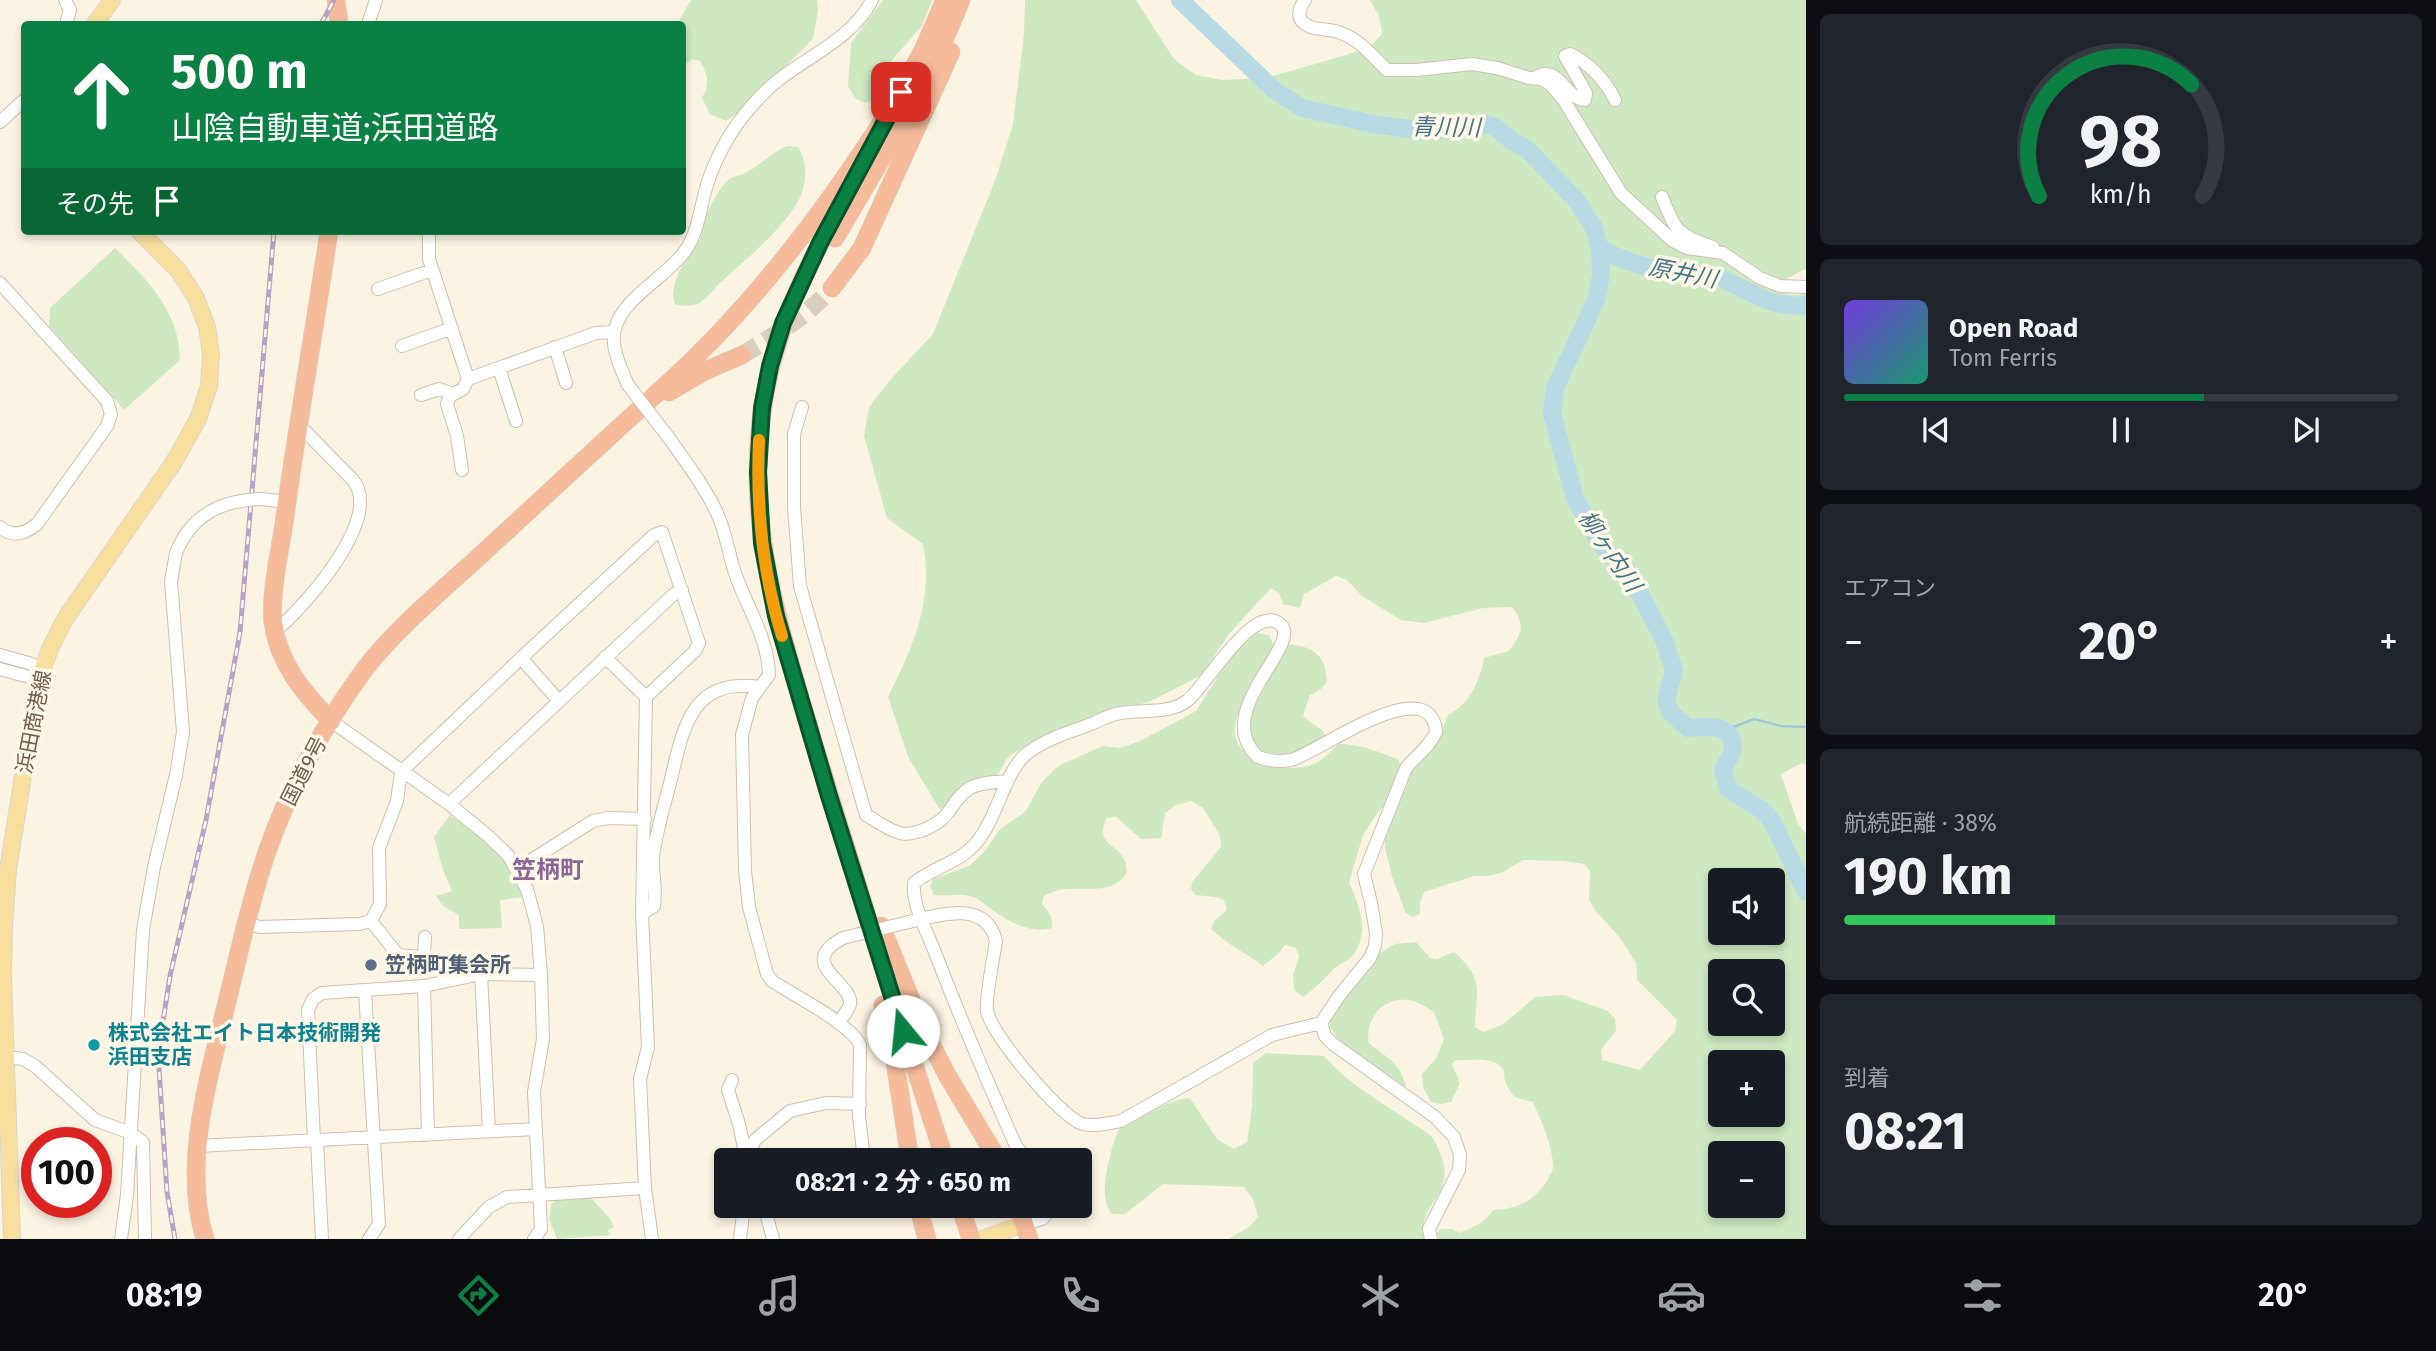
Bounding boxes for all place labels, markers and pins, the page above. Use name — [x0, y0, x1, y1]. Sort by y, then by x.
pin — [871, 62, 931, 122]
place label: 笠柄町集会所 — [385, 952, 511, 978]
marker: 笠柄町集会所 — [363, 957, 379, 973]
place label: 株式会社エイト日本技術開発 浜田支店 — [108, 1020, 381, 1070]
marker: 株式会社エイト日本技術開発 浜田支店 — [86, 1037, 102, 1053]

